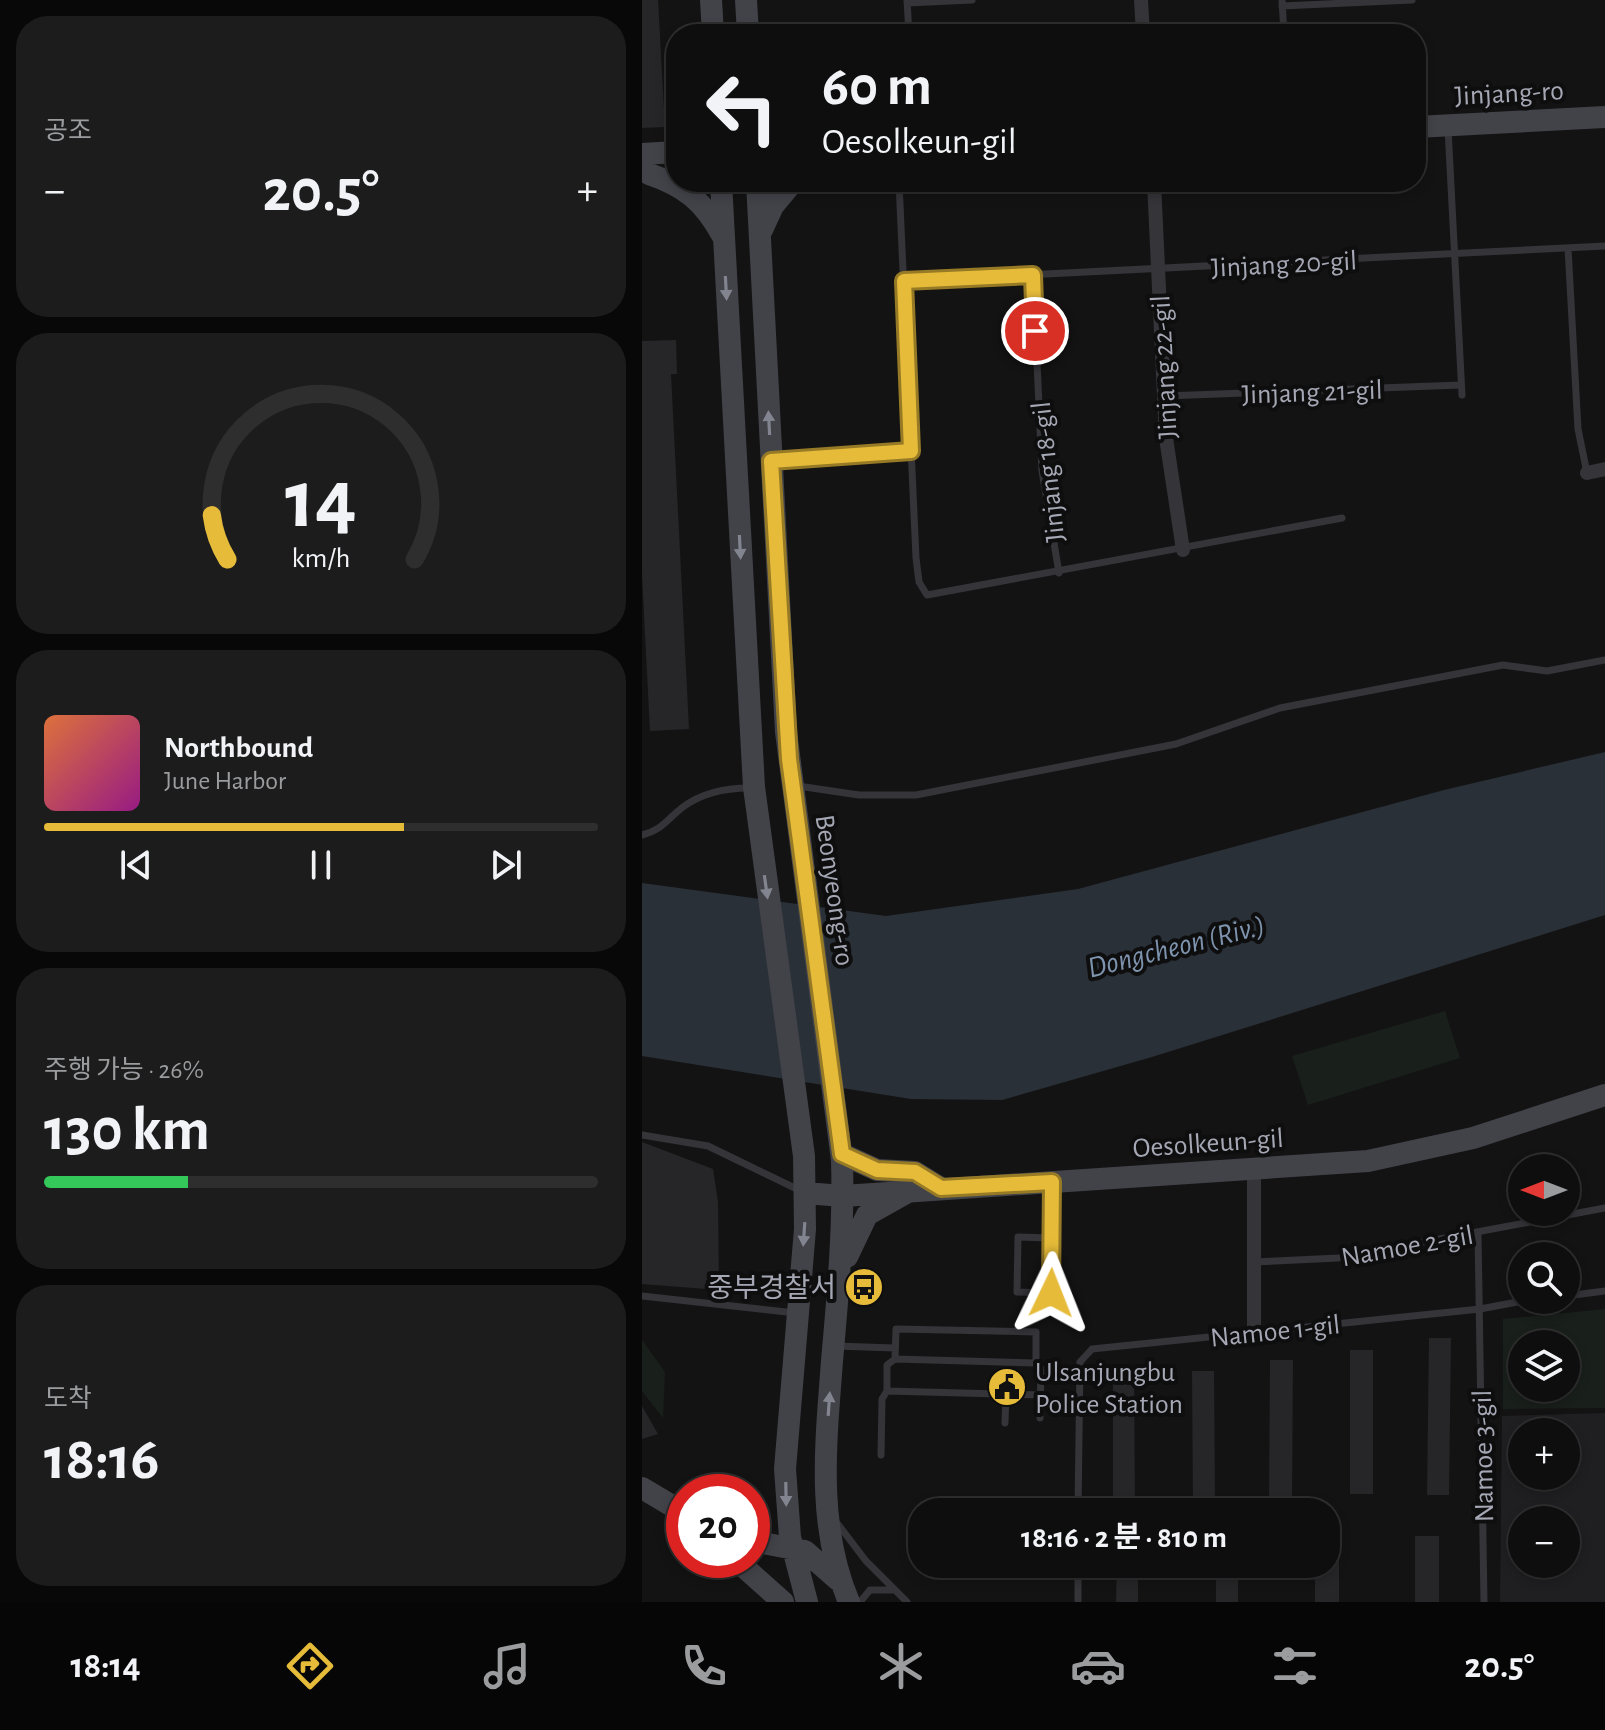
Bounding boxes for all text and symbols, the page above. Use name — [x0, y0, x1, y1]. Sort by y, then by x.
icon: left — [690, 56, 794, 160]
text: 60 m — [822, 59, 932, 115]
street label: Jinjang-ro — [1454, 77, 1564, 111]
text: 공조 — [44, 118, 92, 144]
text: Oesolkeun-gil — [822, 124, 1017, 160]
text: 20.5° — [263, 162, 379, 222]
text: − — [44, 169, 65, 213]
text: + — [577, 169, 598, 213]
street label: Jinjang 20-gil — [1210, 247, 1358, 283]
one-way arrow — [720, 276, 733, 301]
street label: Jinjang 22-gil — [1147, 294, 1183, 440]
pin — [1001, 297, 1069, 365]
icon: arrive — [1013, 309, 1057, 353]
street label: Jinjang 21-gil — [1241, 377, 1383, 409]
street label: Jinjang 18-gil — [1028, 400, 1070, 544]
one-way arrow — [763, 410, 776, 435]
text: 14 — [285, 458, 357, 542]
one-way arrow — [734, 535, 747, 560]
text: km/h — [292, 544, 350, 573]
text: Northbound — [164, 733, 313, 763]
text: June Harbor — [164, 768, 286, 794]
street label: Beonyeong-ro — [810, 813, 858, 968]
icon: previous — [114, 843, 158, 887]
icon: pause — [299, 843, 343, 887]
icon: next — [484, 843, 528, 887]
one-way arrow — [760, 875, 773, 900]
water label: Dongcheon (Riv.) — [1084, 910, 1268, 984]
text: 주행 가능 · 26% — [44, 1057, 204, 1083]
text: 130 km — [44, 1101, 210, 1161]
street label: Oesolkeun-gil — [1132, 1125, 1285, 1163]
north arrow — [1508, 1154, 1580, 1226]
map controls — [1508, 1154, 1580, 1578]
one-way arrow — [797, 1222, 810, 1247]
street label: Namoe 2-gil — [1339, 1222, 1476, 1272]
button: search — [1508, 1242, 1580, 1314]
position arrow — [1009, 1251, 1093, 1335]
bus stop icon: 중부경찰서 — [843, 1266, 885, 1308]
place label: 중부경찰서 — [707, 1273, 836, 1303]
street label: Namoe 1-gil — [1209, 1311, 1342, 1353]
button: layers — [1508, 1330, 1580, 1402]
place label: Ulsanjungbu Police Station — [1035, 1359, 1183, 1419]
public building icon: Ulsanjungbu Police Station — [986, 1366, 1028, 1408]
text: 도착 — [44, 1386, 92, 1412]
street label: Namoe 3-gil — [1469, 1390, 1499, 1522]
one-way arrow — [823, 1391, 836, 1416]
button: + — [1508, 1418, 1580, 1490]
text: 18:16 — [44, 1430, 160, 1490]
speed limit sign: 20 — [666, 1474, 770, 1578]
one-way arrow — [779, 1482, 792, 1507]
button: − — [1508, 1506, 1580, 1578]
text: 18:16 · 2 분 · 810 m — [1021, 1523, 1227, 1553]
icon: directions — [282, 1638, 338, 1694]
icon: music — [479, 1638, 535, 1694]
icon: phone — [676, 1638, 732, 1694]
icon: climate — [873, 1638, 929, 1694]
icon: car — [1070, 1638, 1126, 1694]
icon: filters — [1267, 1638, 1323, 1694]
text: 18:14 — [71, 1648, 141, 1684]
text: 20.5° — [1464, 1648, 1534, 1684]

